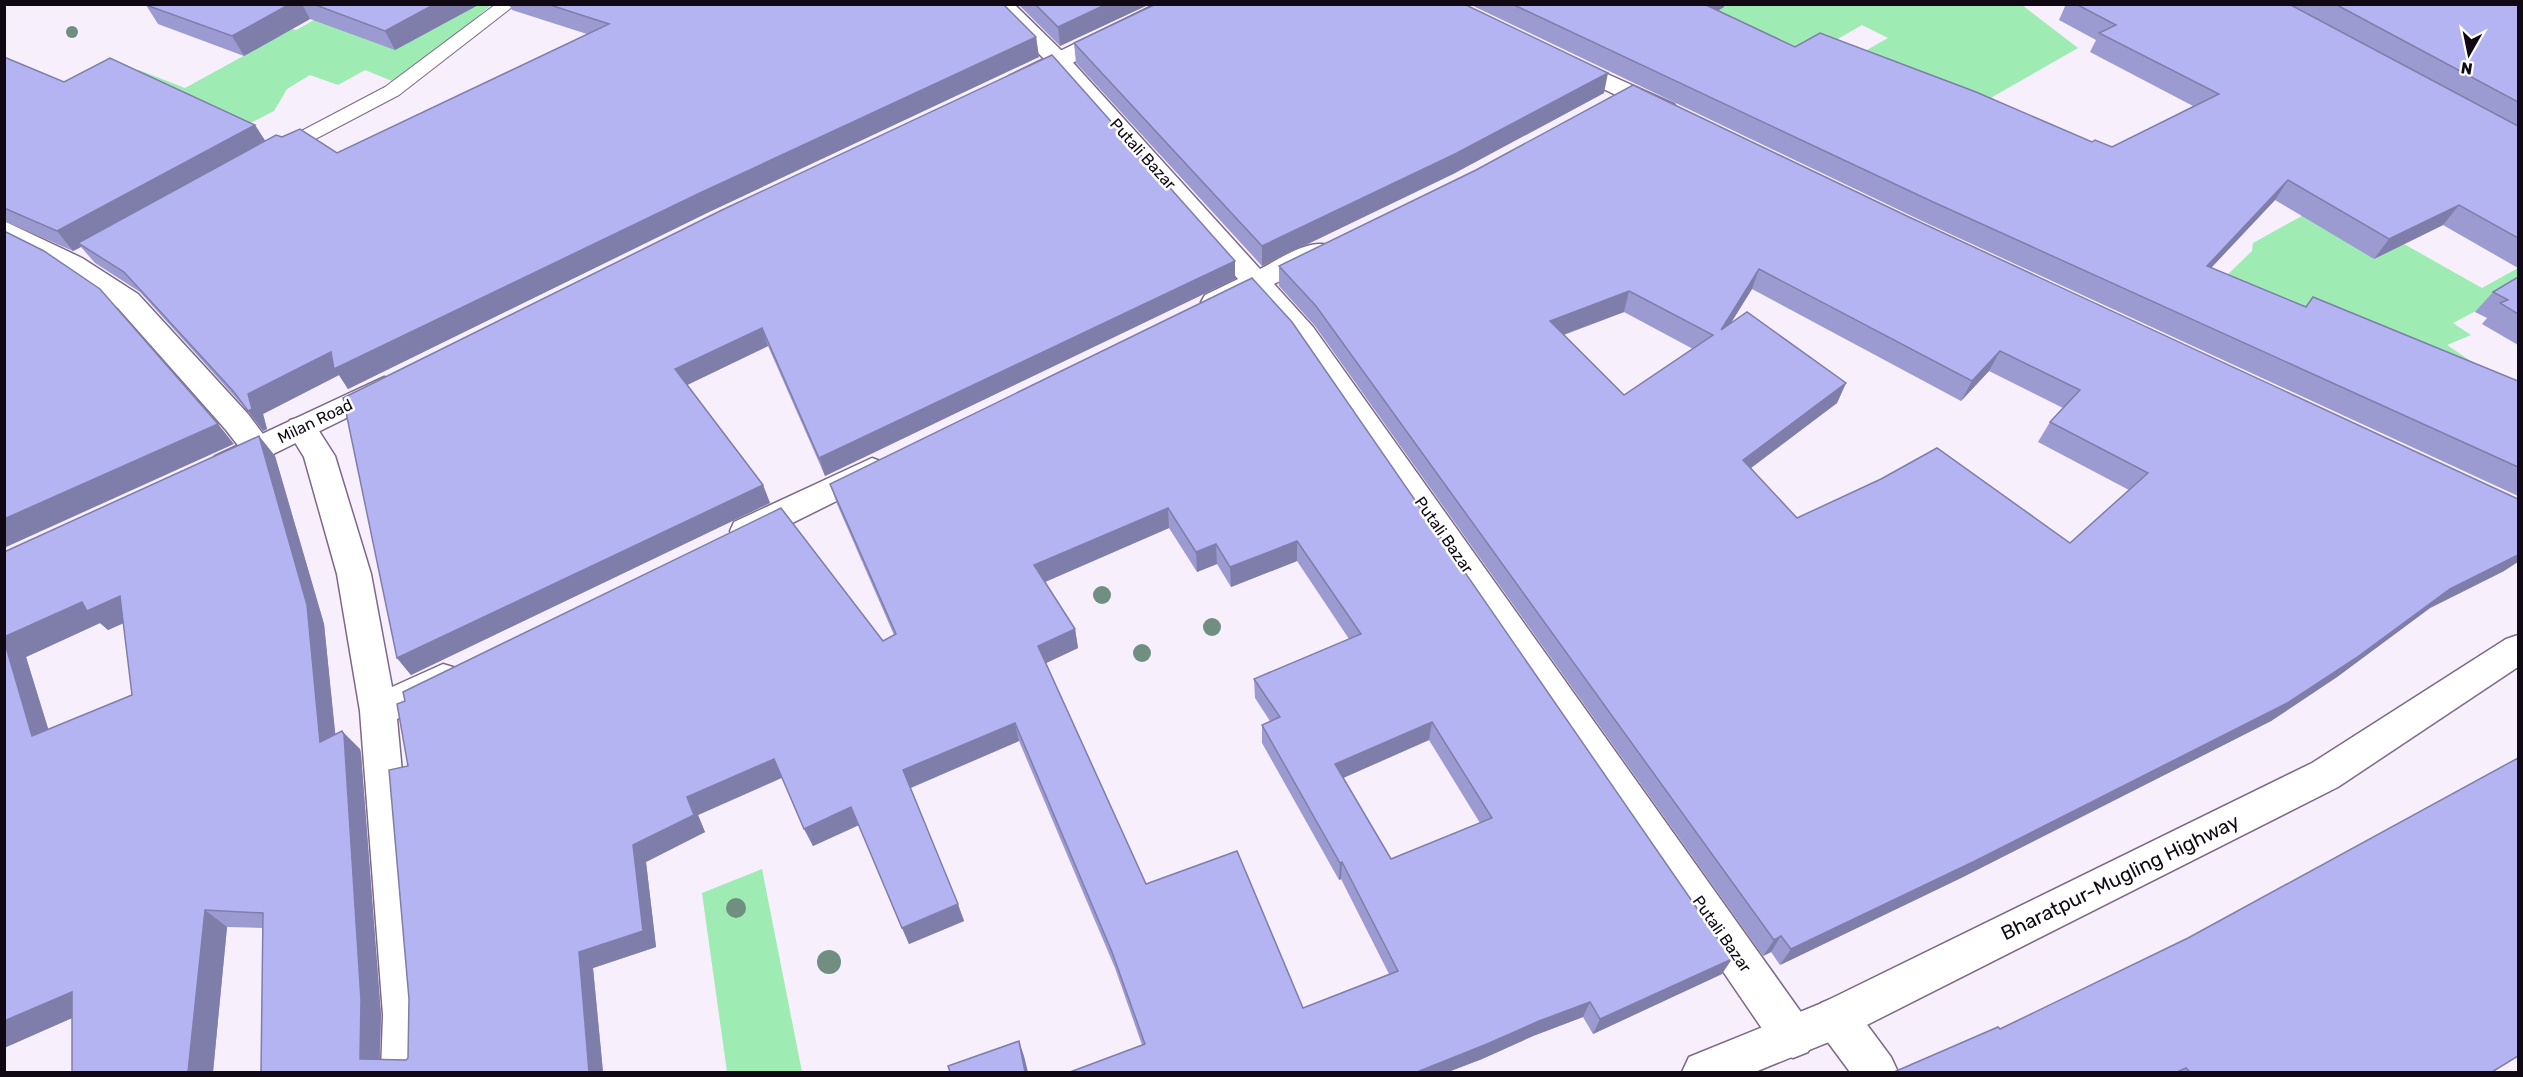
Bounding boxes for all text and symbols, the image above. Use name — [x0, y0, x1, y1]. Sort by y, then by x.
north arrow — [2439, 24, 2499, 84]
text: N — [2460, 58, 2474, 79]
street label: Putali Bazar — [1106, 114, 1180, 194]
street label: Milan Road — [275, 395, 355, 447]
street label: Putali Bazar — [1411, 493, 1477, 577]
street label: Bharatpur-Mugling Highway — [1997, 809, 2243, 945]
street label: Putali Bazar — [1689, 892, 1755, 976]

